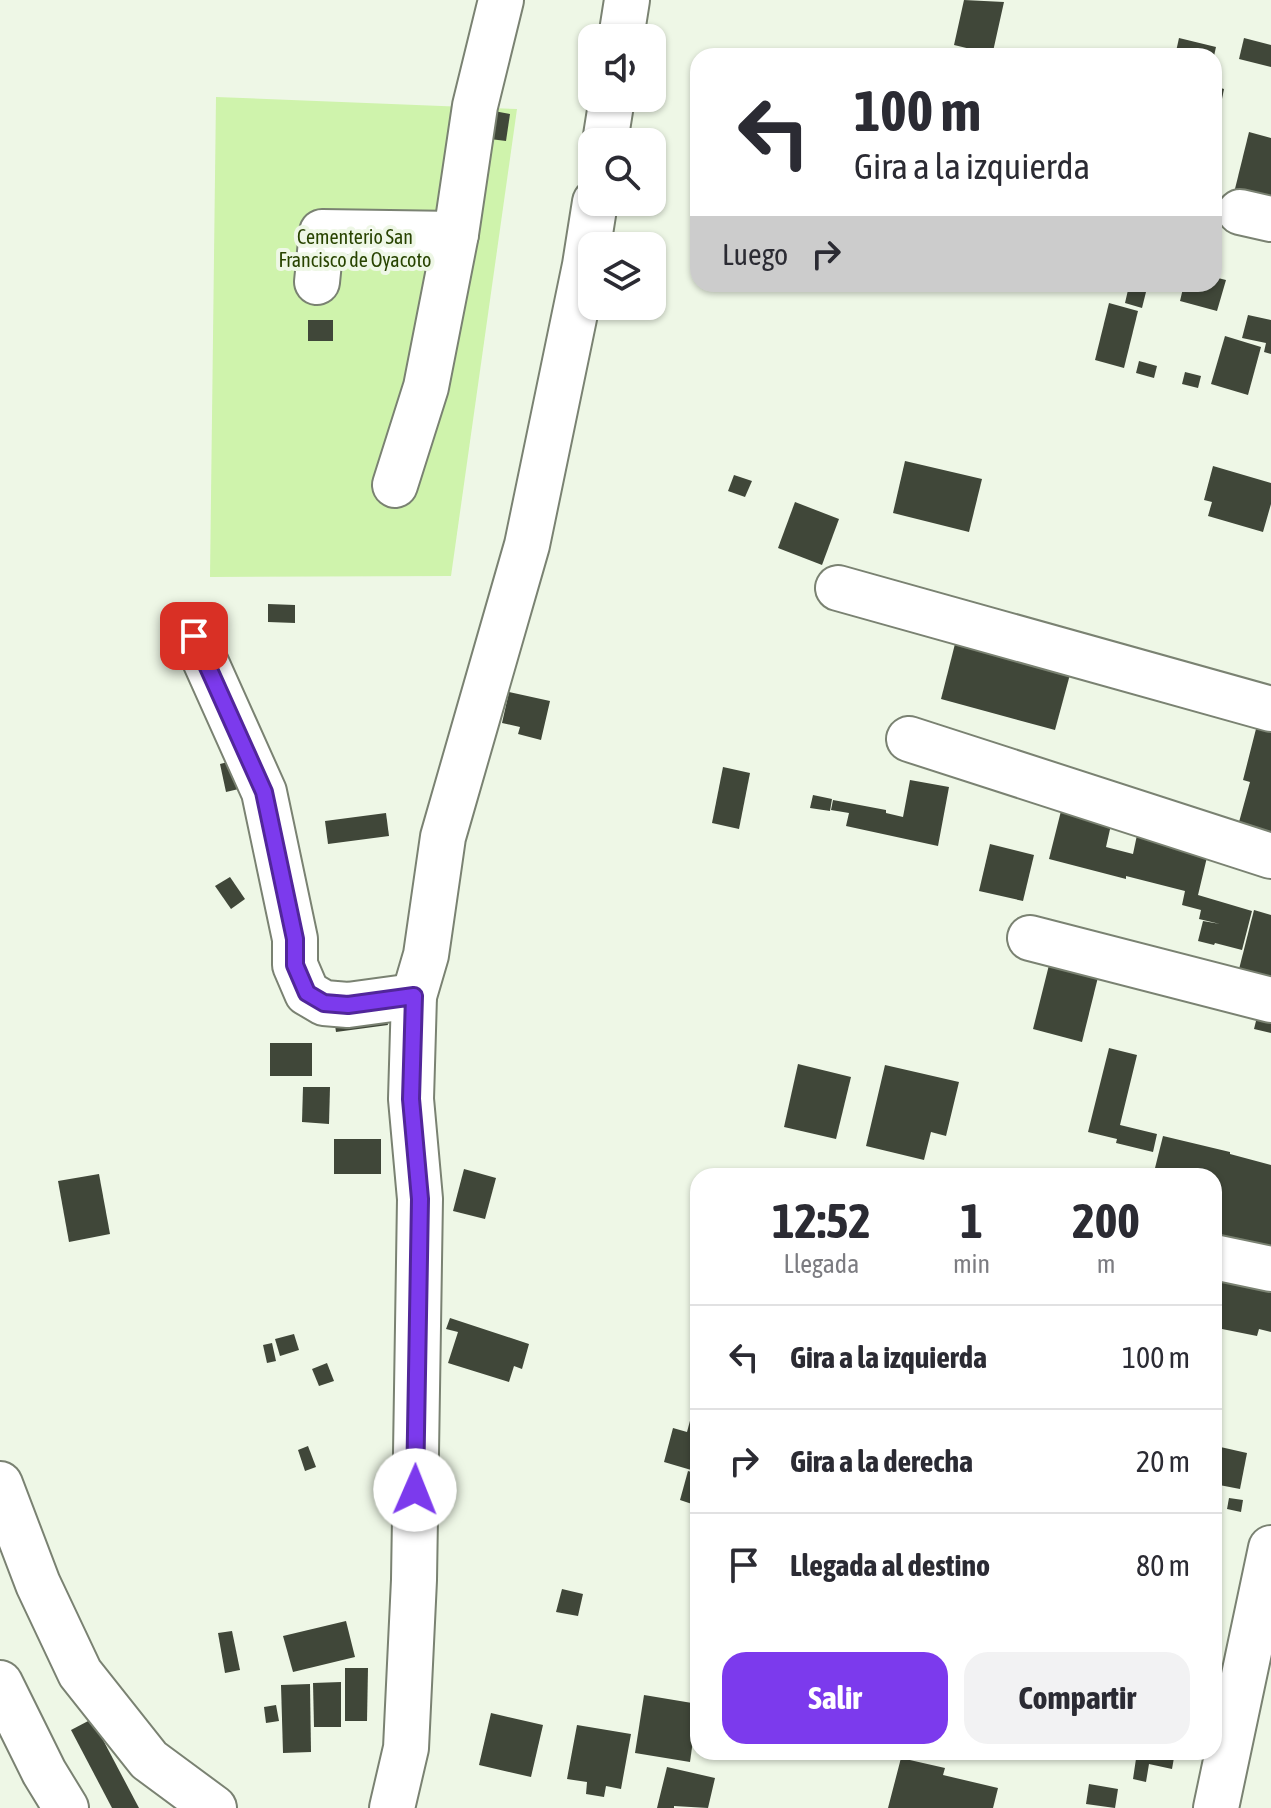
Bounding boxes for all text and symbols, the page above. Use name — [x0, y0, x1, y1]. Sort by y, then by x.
map controls — [578, 24, 666, 320]
button: sound — [578, 24, 666, 112]
text: 100 m — [854, 79, 981, 143]
icon: left — [722, 80, 826, 184]
button: search — [578, 128, 666, 216]
text: Gira a la izquierda — [854, 145, 1090, 187]
park label: Cementerio San Francisco de Oyacoto — [279, 225, 431, 271]
button: layers — [578, 232, 666, 320]
icon: right — [804, 232, 848, 276]
text: Luego — [722, 237, 788, 271]
pin — [160, 602, 228, 670]
icon: arrive — [172, 614, 216, 658]
text: 12:52 — [772, 1193, 871, 1248]
text: 1 — [960, 1193, 983, 1248]
text: 200 — [1072, 1193, 1140, 1248]
text: Llegada — [784, 1249, 859, 1279]
text: min — [953, 1249, 990, 1279]
text: m — [1097, 1249, 1115, 1279]
icon: left — [722, 1335, 766, 1379]
text: Gira a la izquierda — [790, 1340, 987, 1374]
text: 100 m — [1122, 1340, 1190, 1374]
icon: right — [722, 1439, 766, 1483]
text: Gira a la derecha — [790, 1444, 973, 1478]
text: 20 m — [1136, 1444, 1190, 1478]
position arrow — [373, 1448, 457, 1532]
icon: arrive — [722, 1543, 766, 1587]
text: Llegada al destino — [790, 1548, 990, 1582]
text: 80 m — [1136, 1548, 1190, 1582]
button: Salir — [722, 1652, 948, 1744]
button: Compartir — [964, 1652, 1190, 1744]

